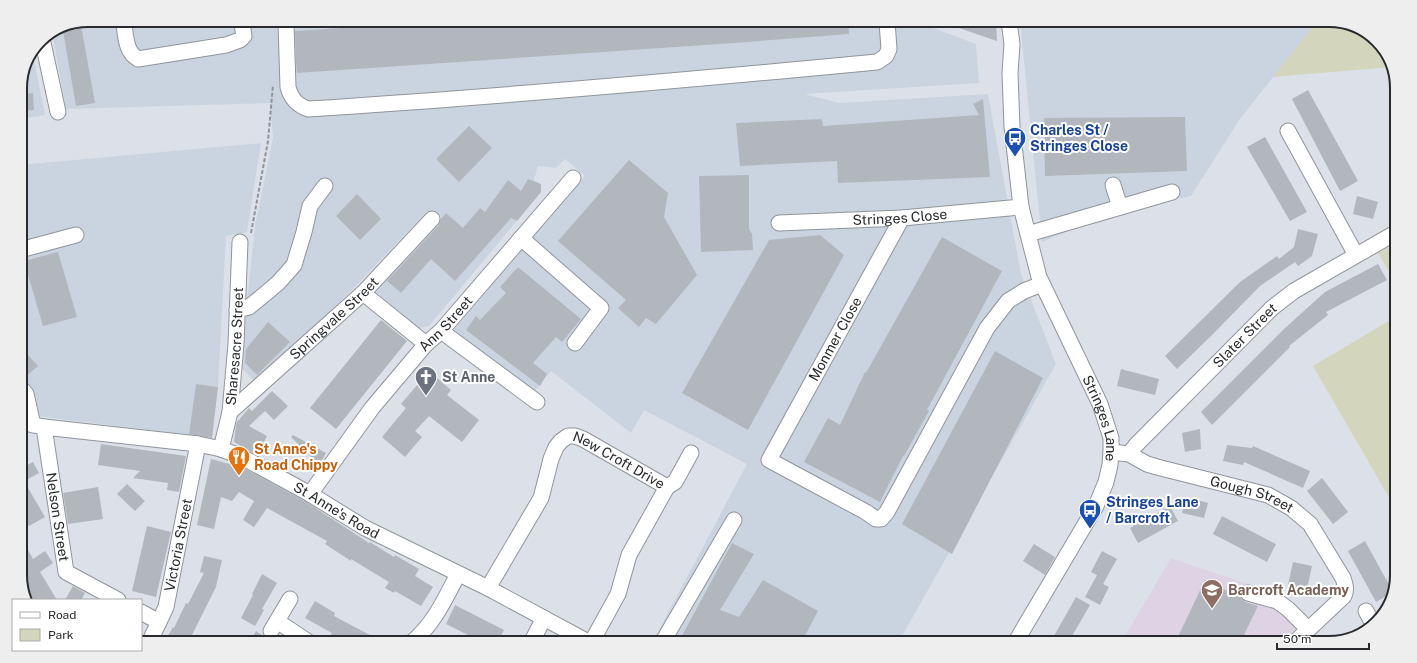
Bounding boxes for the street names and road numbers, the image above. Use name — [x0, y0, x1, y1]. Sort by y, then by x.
street label: Stringes Close — [852, 206, 948, 228]
street label: Springvale Street — [286, 274, 382, 363]
street label: Sharesacre Street — [223, 287, 246, 406]
street label: Ann Street — [415, 293, 476, 354]
street label: Monmer Close — [805, 294, 865, 384]
street label: Slater Street — [1210, 300, 1280, 371]
street label: Stringes Lane — [1079, 373, 1119, 462]
street label: New Croft Drive — [571, 428, 668, 492]
street label: Nelson Street — [43, 471, 72, 563]
street label: Gough Street — [1209, 473, 1296, 516]
street label: St Anne's Road — [291, 479, 382, 542]
street label: Victoria Street — [161, 497, 195, 593]

